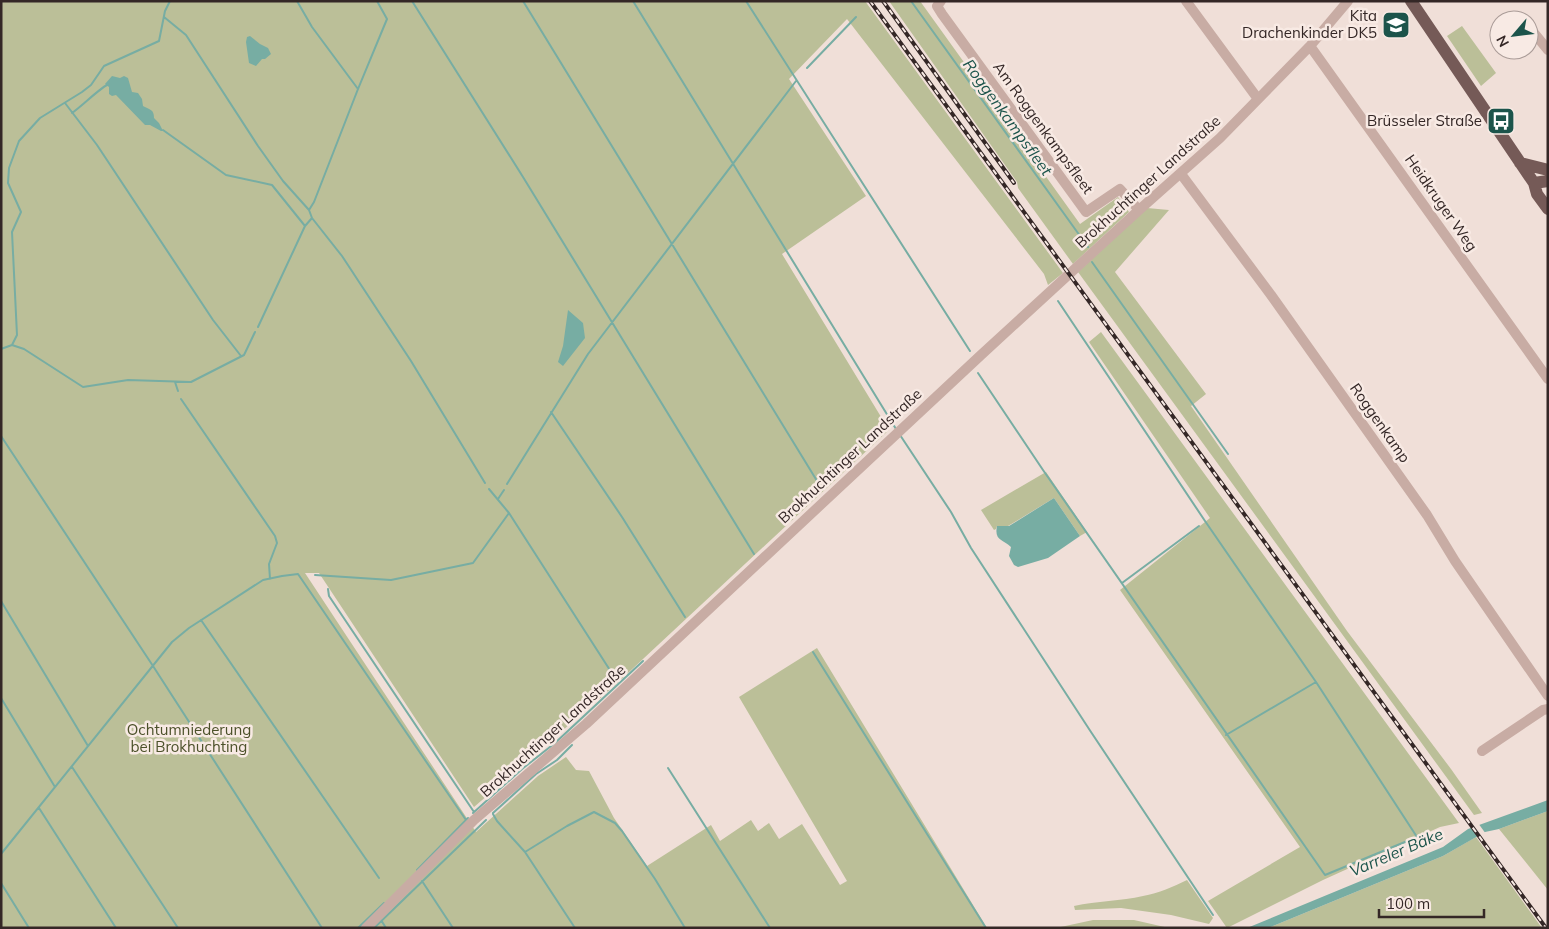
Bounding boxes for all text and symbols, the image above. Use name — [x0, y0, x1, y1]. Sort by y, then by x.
place label: Kita Drachenkinder DK5 — [1242, 6, 1377, 42]
school or university icon: Kita Drachenkinder DK5 — [1381, 10, 1411, 40]
north arrow — [1489, 10, 1539, 60]
text: N — [1492, 32, 1513, 50]
water label: Roggenkampsfleet — [959, 55, 1057, 179]
street label: Am Roggenkampsfleet — [989, 58, 1098, 197]
bus stop icon: Brüsseler Straße — [1486, 106, 1516, 136]
street label: Brokhuchtinger Landstraße — [1071, 111, 1224, 252]
place label: Brüsseler Straße — [1367, 111, 1482, 130]
street label: Heidkruger Weg — [1401, 151, 1482, 255]
street label: Roggenkamp — [1346, 379, 1415, 466]
street label: Brokhuchtinger Landstraße — [774, 384, 925, 527]
street label: Brokhuchtinger Landstraße — [476, 660, 629, 801]
park label: Ochtumniederung bei Brokhuchting — [127, 720, 251, 756]
water label: Varreler Bäke — [1346, 823, 1446, 881]
scale bar — [1379, 886, 1484, 918]
text: 100 m — [1386, 894, 1430, 913]

